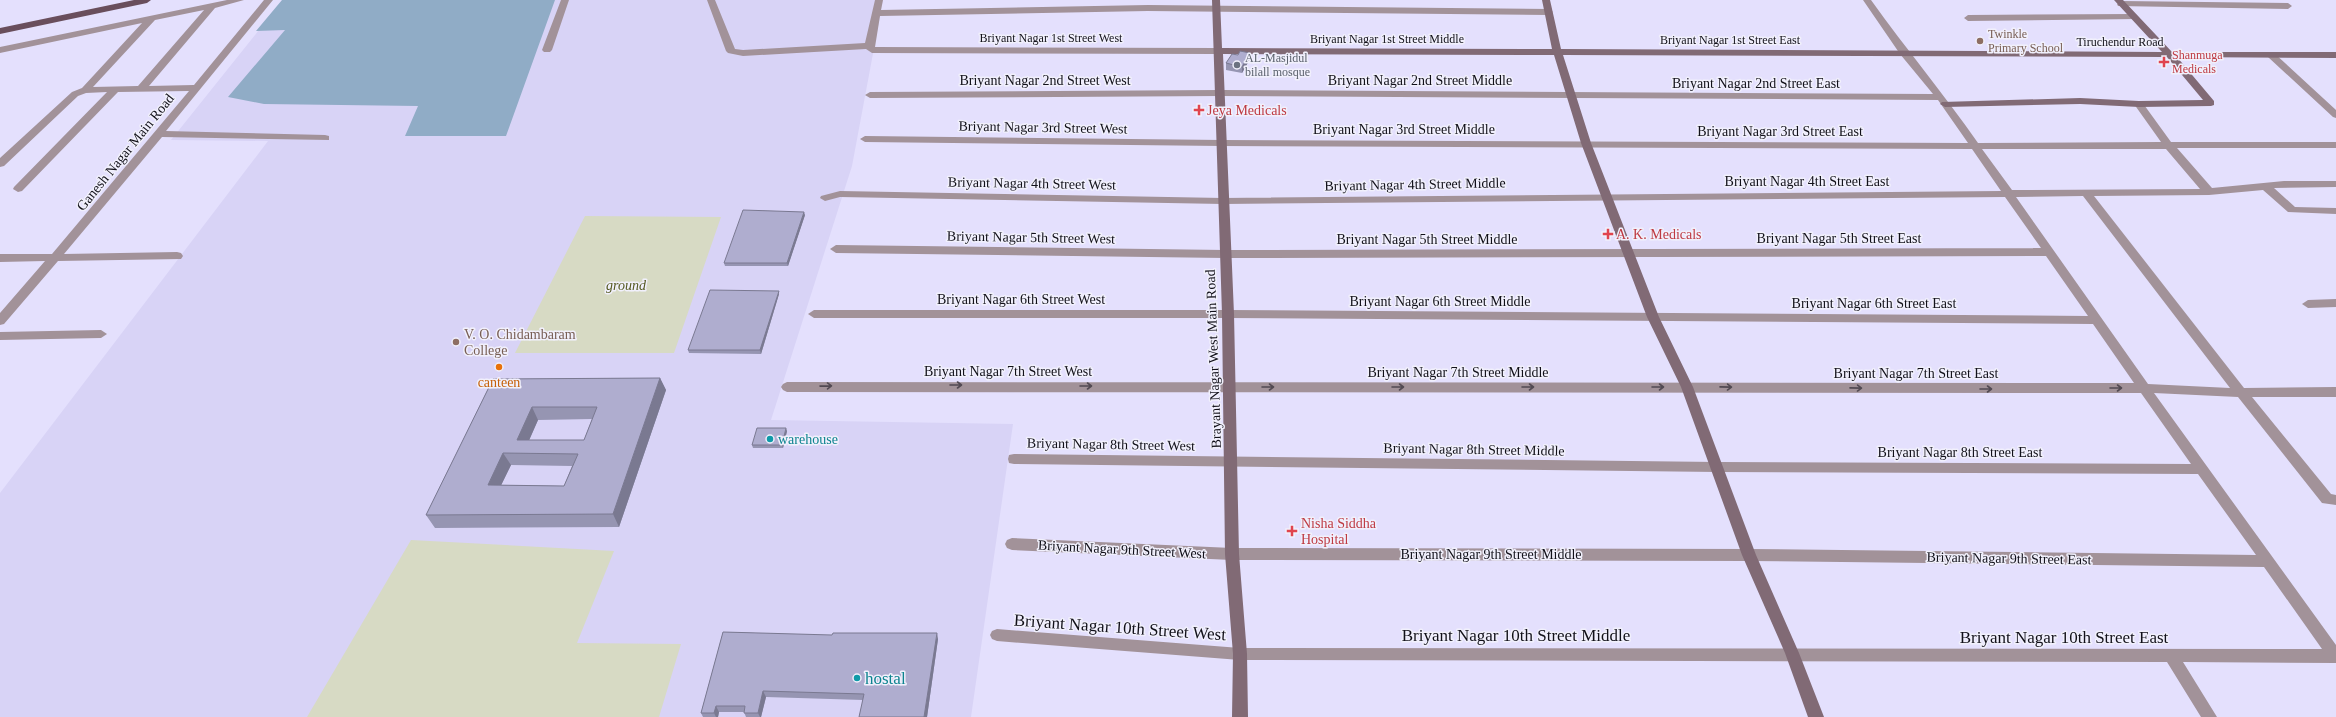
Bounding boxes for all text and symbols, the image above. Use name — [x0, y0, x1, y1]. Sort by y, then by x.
place label: Twinkle Primary School — [1988, 27, 2064, 55]
street label: Briyant Nagar 1st Street West — [980, 31, 1123, 45]
street label: Briyant Nagar 1st Street Middle — [1310, 32, 1464, 46]
street label: Briyant Nagar 1st Street East — [1660, 33, 1801, 47]
street label: Tiruchendur Road — [2076, 35, 2164, 49]
marker: Twinkle Primary School — [1975, 36, 1985, 46]
place label: Shanmuga Medicals — [2172, 48, 2223, 76]
place label: AL-Masjidul bilall mosque — [1245, 51, 1310, 79]
marker: Shanmuga Medicals — [2159, 57, 2169, 67]
marker: AL-Masjidul bilall mosque — [1232, 60, 1242, 70]
street label: Briyant Nagar 2nd Street West — [959, 73, 1131, 88]
street label: Briyant Nagar 2nd Street Middle — [1328, 73, 1512, 88]
street label: Briyant Nagar 2nd Street East — [1672, 76, 1840, 91]
street label: Ganesh Nagar Main Road — [74, 91, 177, 214]
place label: Jeya Medicals — [1207, 103, 1287, 118]
marker: Jeya Medicals — [1194, 105, 1204, 115]
street label: Briyant Nagar 3rd Street West — [958, 119, 1128, 136]
street label: Briyant Nagar 3rd Street Middle — [1313, 122, 1495, 137]
street label: Briyant Nagar 3rd Street East — [1697, 124, 1863, 139]
street label: Briyant Nagar 4th Street East — [1725, 174, 1890, 189]
street label: Briyant Nagar 4th Street West — [948, 175, 1116, 192]
street label: Briyant Nagar 4th Street Middle — [1324, 175, 1506, 194]
place label: A. K. Medicals — [1616, 227, 1702, 242]
street label: Briyant Nagar 5th Street West — [947, 229, 1115, 246]
marker: A. K. Medicals — [1603, 229, 1613, 239]
street label: Briyant Nagar 5th Street East — [1757, 231, 1922, 246]
street label: Briyant Nagar 5th Street Middle — [1336, 232, 1518, 247]
street label: Brayant Nagar West Main Road — [1203, 269, 1224, 449]
park label: ground — [606, 278, 647, 293]
street label: Briyant Nagar 6th Street West — [937, 292, 1105, 307]
street label: Briyant Nagar 6th Street Middle — [1349, 294, 1531, 309]
street label: Briyant Nagar 6th Street East — [1792, 296, 1957, 311]
place label: V. O. Chidambaram College — [464, 327, 576, 358]
marker: V. O. Chidambaram College — [451, 337, 461, 347]
marker: canteen — [494, 362, 504, 372]
street label: Briyant Nagar 7th Street West — [924, 364, 1092, 379]
street label: Briyant Nagar 7th Street Middle — [1367, 365, 1549, 380]
street label: Briyant Nagar 7th Street East — [1834, 366, 1999, 381]
place label: canteen — [478, 375, 520, 390]
one-way arrow — [949, 381, 962, 389]
one-way arrow — [819, 382, 832, 390]
one-way arrow — [1079, 382, 1092, 390]
one-way arrow — [1261, 383, 1274, 391]
one-way arrow — [1391, 383, 1404, 391]
one-way arrow — [1521, 383, 1534, 391]
one-way arrow — [1651, 383, 1664, 391]
one-way arrow — [1719, 383, 1732, 391]
one-way arrow — [1849, 384, 1862, 392]
one-way arrow — [2109, 384, 2122, 392]
one-way arrow — [1979, 385, 1992, 393]
place label: warehouse — [778, 432, 838, 447]
marker: warehouse — [765, 434, 775, 444]
street label: Briyant Nagar 8th Street West — [1027, 436, 1195, 453]
street label: Briyant Nagar 8th Street Middle — [1383, 440, 1565, 459]
street label: Briyant Nagar 8th Street East — [1878, 445, 2043, 460]
place label: Nisha Siddha Hospital — [1301, 516, 1377, 547]
marker: Nisha Siddha Hospital — [1286, 525, 1298, 537]
street label: Briyant Nagar 9th Street West — [1038, 538, 1206, 561]
street label: Briyant Nagar 9th Street Middle — [1400, 547, 1582, 562]
street label: Briyant Nagar 9th Street East — [1926, 550, 2092, 567]
street label: Briyant Nagar 10th Street West — [1013, 611, 1227, 644]
street label: Briyant Nagar 10th Street Middle — [1402, 626, 1630, 645]
street label: Briyant Nagar 10th Street East — [1960, 628, 2169, 647]
place label: hostal — [865, 669, 906, 688]
marker: hostal — [852, 673, 862, 683]

